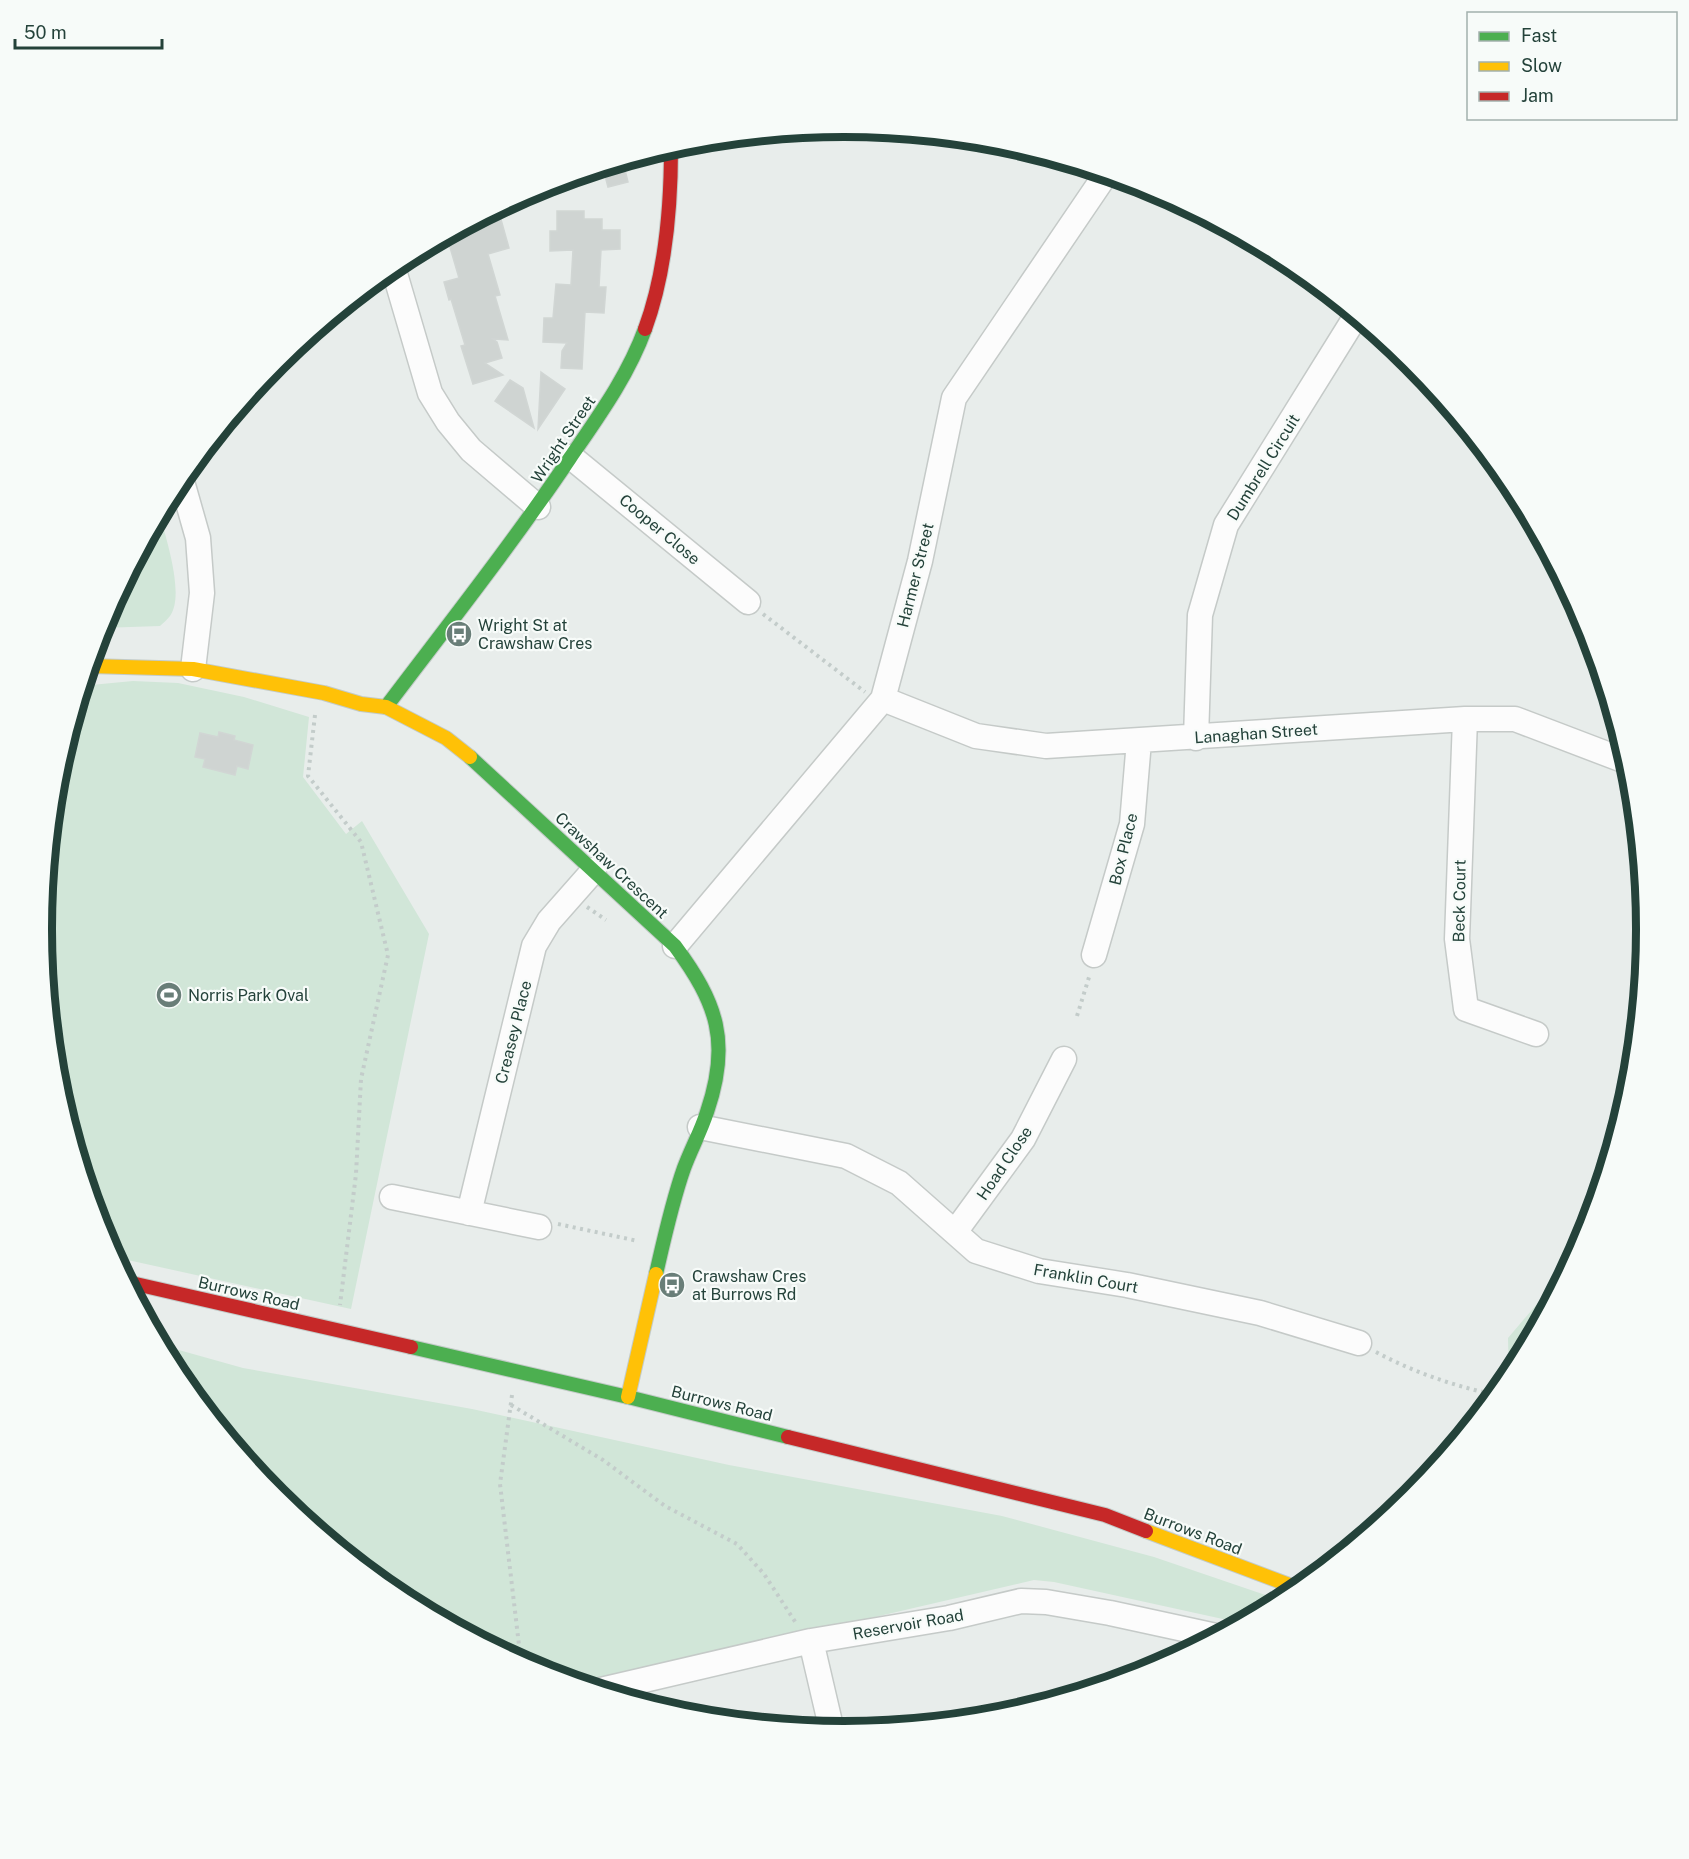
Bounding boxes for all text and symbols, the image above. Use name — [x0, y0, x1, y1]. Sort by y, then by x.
scale bar — [15, 12, 162, 50]
legend — [1467, 12, 1677, 120]
text: 50 m — [24, 22, 67, 43]
text: Fast — [1521, 25, 1557, 46]
text: Slow — [1521, 55, 1562, 76]
text: Jam — [1521, 85, 1554, 106]
street label: Wright Street — [527, 392, 600, 486]
street label: Dumbrell Circuit — [1223, 411, 1304, 524]
street label: Cooper Close — [615, 490, 704, 569]
street label: Harmer Street — [893, 521, 938, 629]
place label: Wright St at Crawshaw Cres — [478, 616, 592, 653]
bus stop icon: Wright St at Crawshaw Cres — [444, 619, 474, 649]
street label: Lanaghan Street — [1194, 720, 1318, 747]
street label: Crawshaw Crescent — [551, 808, 672, 922]
street label: Box Place — [1105, 811, 1142, 887]
street label: Beck Court — [1449, 859, 1470, 943]
street label: Creasey Place — [491, 978, 536, 1086]
sports icon: Norris Park Oval — [154, 980, 184, 1010]
place label: Norris Park Oval — [188, 986, 309, 1005]
street label: Hoad Close — [973, 1123, 1036, 1204]
street label: Franklin Court — [1032, 1260, 1140, 1297]
place label: Crawshaw Cres at Burrows Rd — [692, 1267, 806, 1304]
bus stop icon: Crawshaw Cres at Burrows Rd — [657, 1270, 687, 1300]
street label: Burrows Road — [196, 1273, 301, 1314]
street label: Burrows Road — [669, 1382, 774, 1425]
street label: Burrows Road — [1141, 1504, 1245, 1559]
street label: Reservoir Road — [851, 1605, 965, 1644]

